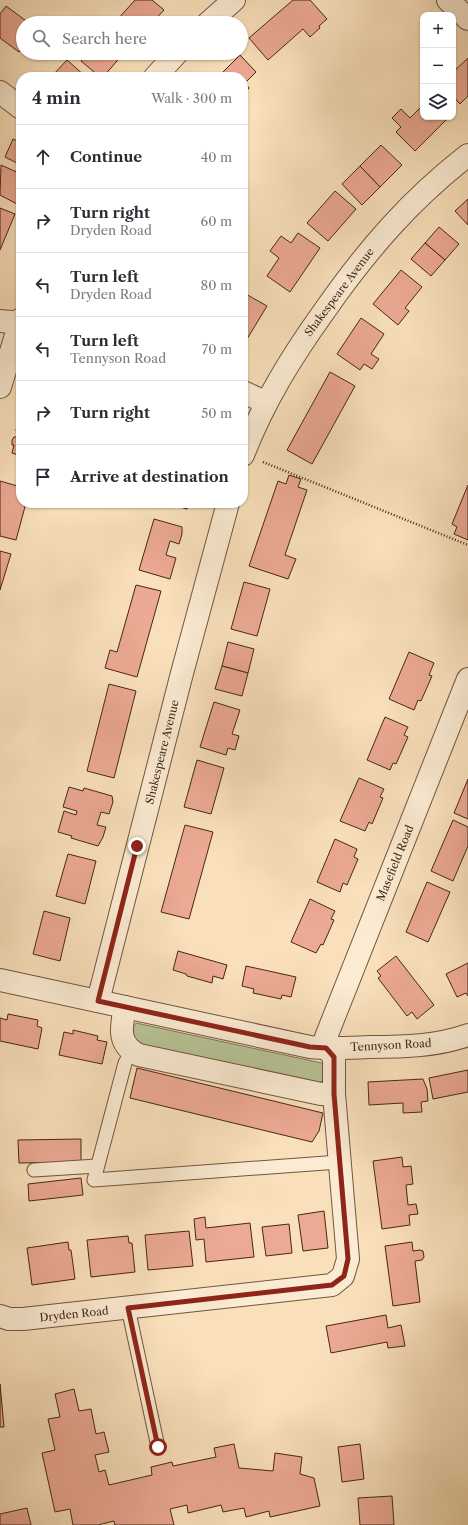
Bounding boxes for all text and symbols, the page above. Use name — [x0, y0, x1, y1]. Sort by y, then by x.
map controls — [420, 12, 456, 120]
button: + — [420, 12, 456, 48]
search box — [16, 16, 248, 60]
icon: search — [30, 27, 52, 49]
text: Search here — [62, 29, 147, 48]
button: − — [420, 48, 456, 84]
button: layers — [420, 84, 456, 120]
text: 4 min — [32, 88, 81, 108]
text: Walk · 300 m — [151, 90, 232, 106]
icon: ahead — [32, 146, 54, 168]
text: Continue — [70, 147, 142, 166]
text: 40 m — [201, 149, 232, 165]
text: Turn right — [70, 203, 150, 222]
icon: right — [32, 210, 54, 232]
text: 60 m — [201, 213, 232, 229]
text: Dryden Road — [70, 222, 152, 238]
street label: Shakespeare Avenue — [301, 245, 377, 339]
text: Turn left — [70, 267, 139, 286]
icon: left — [32, 274, 54, 296]
text: 80 m — [200, 277, 232, 293]
text: Dryden Road — [70, 286, 152, 302]
text: Turn left — [70, 331, 139, 350]
icon: left — [32, 338, 54, 360]
text: 70 m — [202, 341, 232, 357]
text: Tennyson Road — [70, 350, 166, 366]
icon: right — [32, 402, 54, 424]
text: Turn right — [70, 403, 150, 422]
text: 50 m — [201, 405, 232, 421]
icon: arrive — [32, 466, 54, 488]
text: Arrive at destination — [70, 467, 229, 486]
street label: Shakespeare Avenue — [142, 698, 182, 806]
street label: Masefield Road — [373, 823, 417, 903]
route end — [128, 837, 146, 855]
street label: Tennyson Road — [350, 1036, 432, 1054]
street label: Dryden Road — [39, 1303, 109, 1325]
route start — [149, 1438, 167, 1456]

